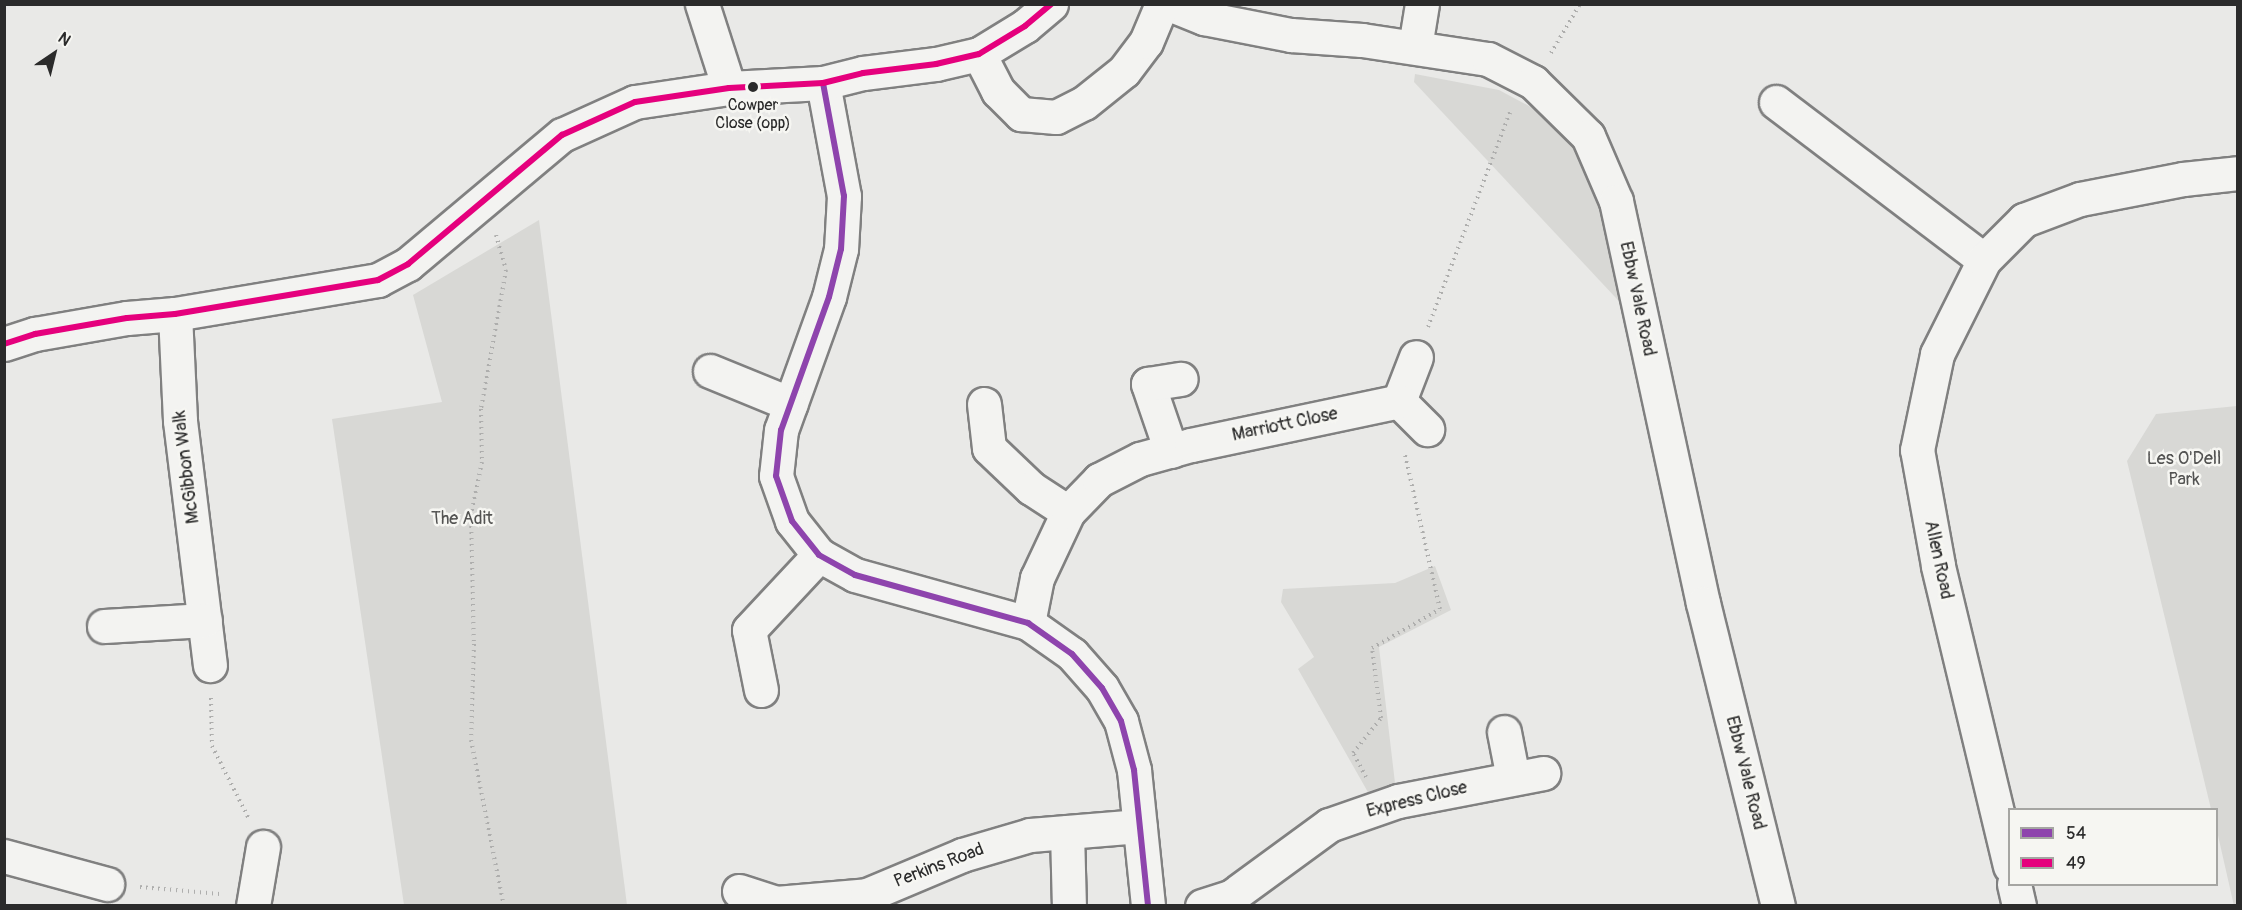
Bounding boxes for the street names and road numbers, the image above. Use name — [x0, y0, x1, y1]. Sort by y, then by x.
street label: Ebbw Vale Road — [1614, 240, 1660, 358]
street label: Marriott Close — [1230, 403, 1340, 447]
street label: McGibbon Walk — [169, 409, 205, 525]
street label: Allen Road — [1919, 519, 1957, 601]
street label: Ebbw Vale Road — [1720, 714, 1770, 832]
street label: Express Close — [1364, 777, 1470, 823]
street label: Perkins Road — [891, 839, 987, 893]

